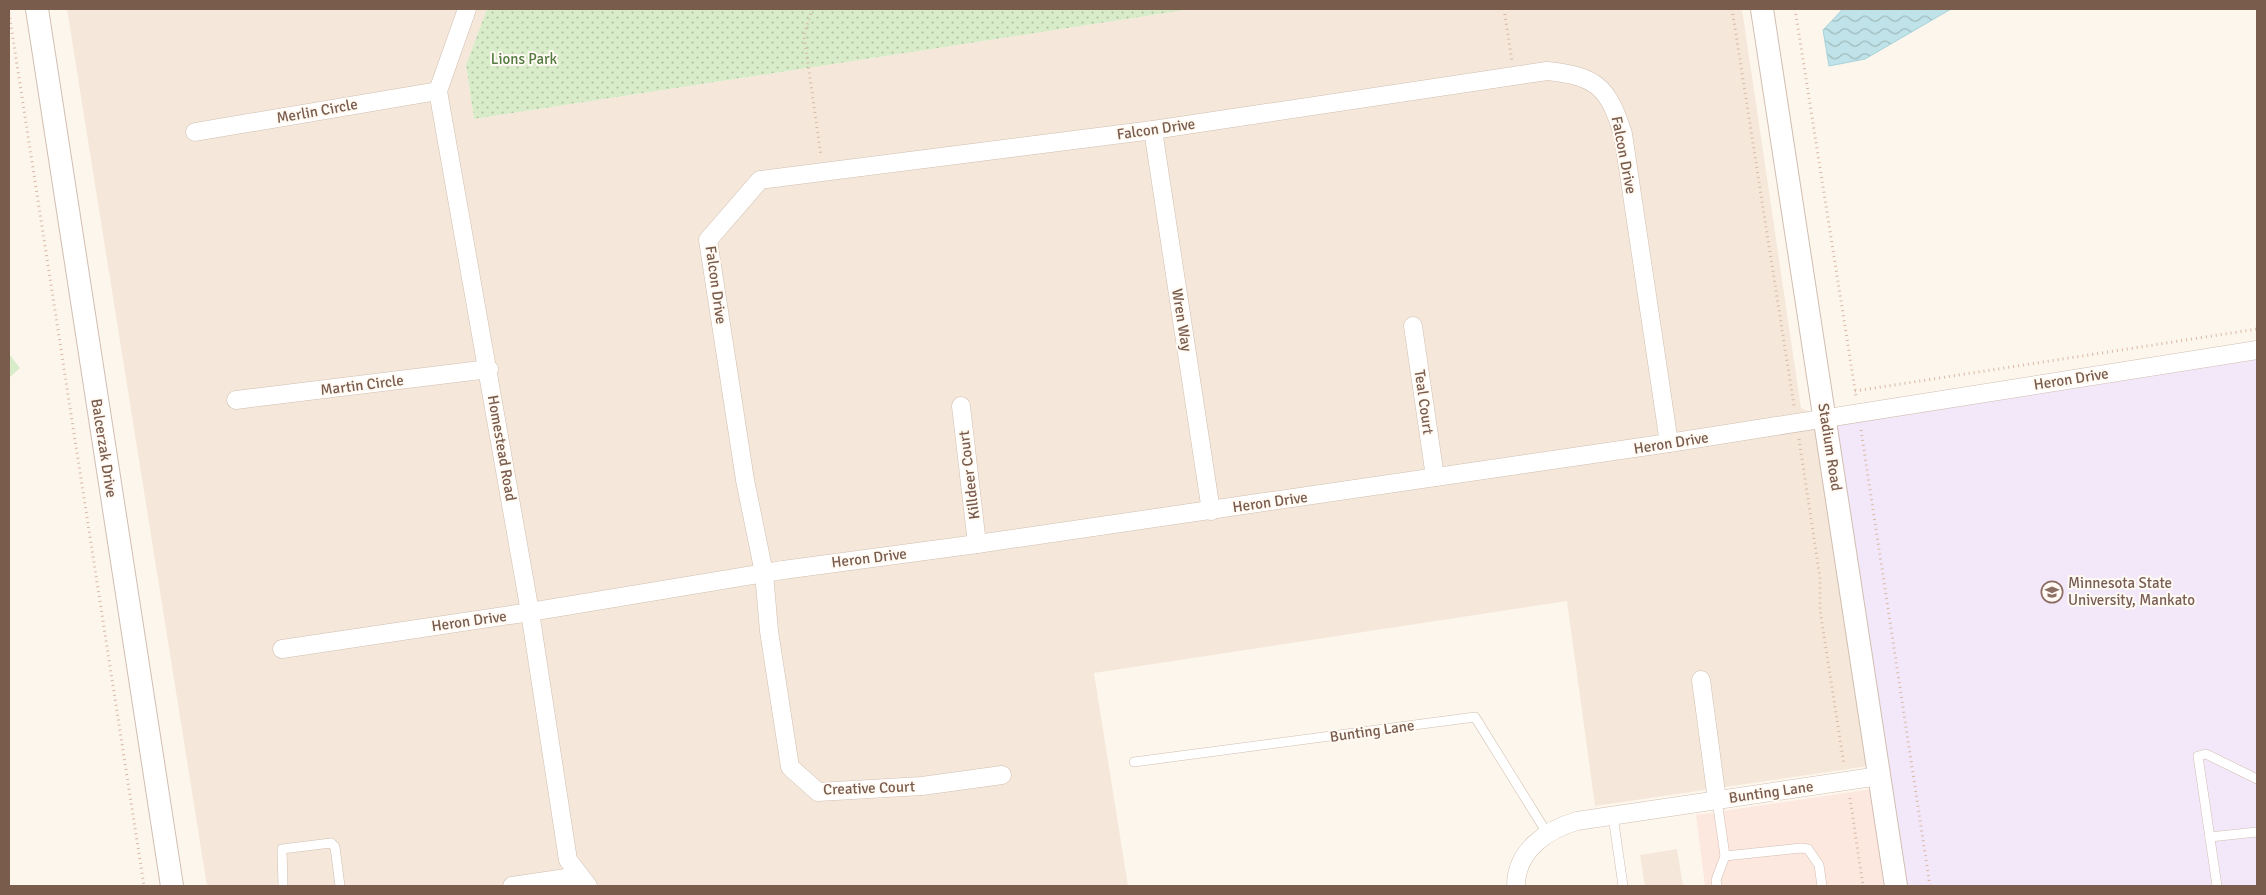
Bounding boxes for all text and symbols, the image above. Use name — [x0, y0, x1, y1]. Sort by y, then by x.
park label: Lions Park — [491, 50, 558, 68]
street label: Merlin Circle — [275, 95, 359, 127]
street label: Falcon Drive — [1116, 115, 1196, 143]
street label: Falcon Drive — [1608, 115, 1640, 195]
street label: Falcon Drive — [702, 245, 730, 325]
street label: Wren Way — [1168, 287, 1196, 353]
street label: Heron Drive — [2032, 364, 2110, 394]
street label: Teal Court — [1411, 369, 1437, 435]
street label: Martin Circle — [319, 371, 405, 399]
street label: Homestead Road — [484, 394, 520, 503]
street label: Balcerzak Drive — [87, 397, 121, 499]
street label: Stadium Road — [1814, 402, 1846, 492]
street label: Heron Drive — [1632, 428, 1710, 458]
street label: Killdeer Court — [955, 430, 983, 520]
street label: Heron Drive — [1231, 488, 1309, 516]
street label: Heron Drive — [830, 544, 908, 572]
place label: Minnesota State University, Mankato — [2068, 574, 2195, 609]
school or university icon: Minnesota State University, Mankato — [2040, 580, 2064, 604]
street label: Heron Drive — [430, 607, 508, 635]
street label: Bunting Lane — [1329, 716, 1415, 746]
street label: Creative Court — [823, 777, 915, 799]
street label: Bunting Lane — [1728, 777, 1814, 807]

